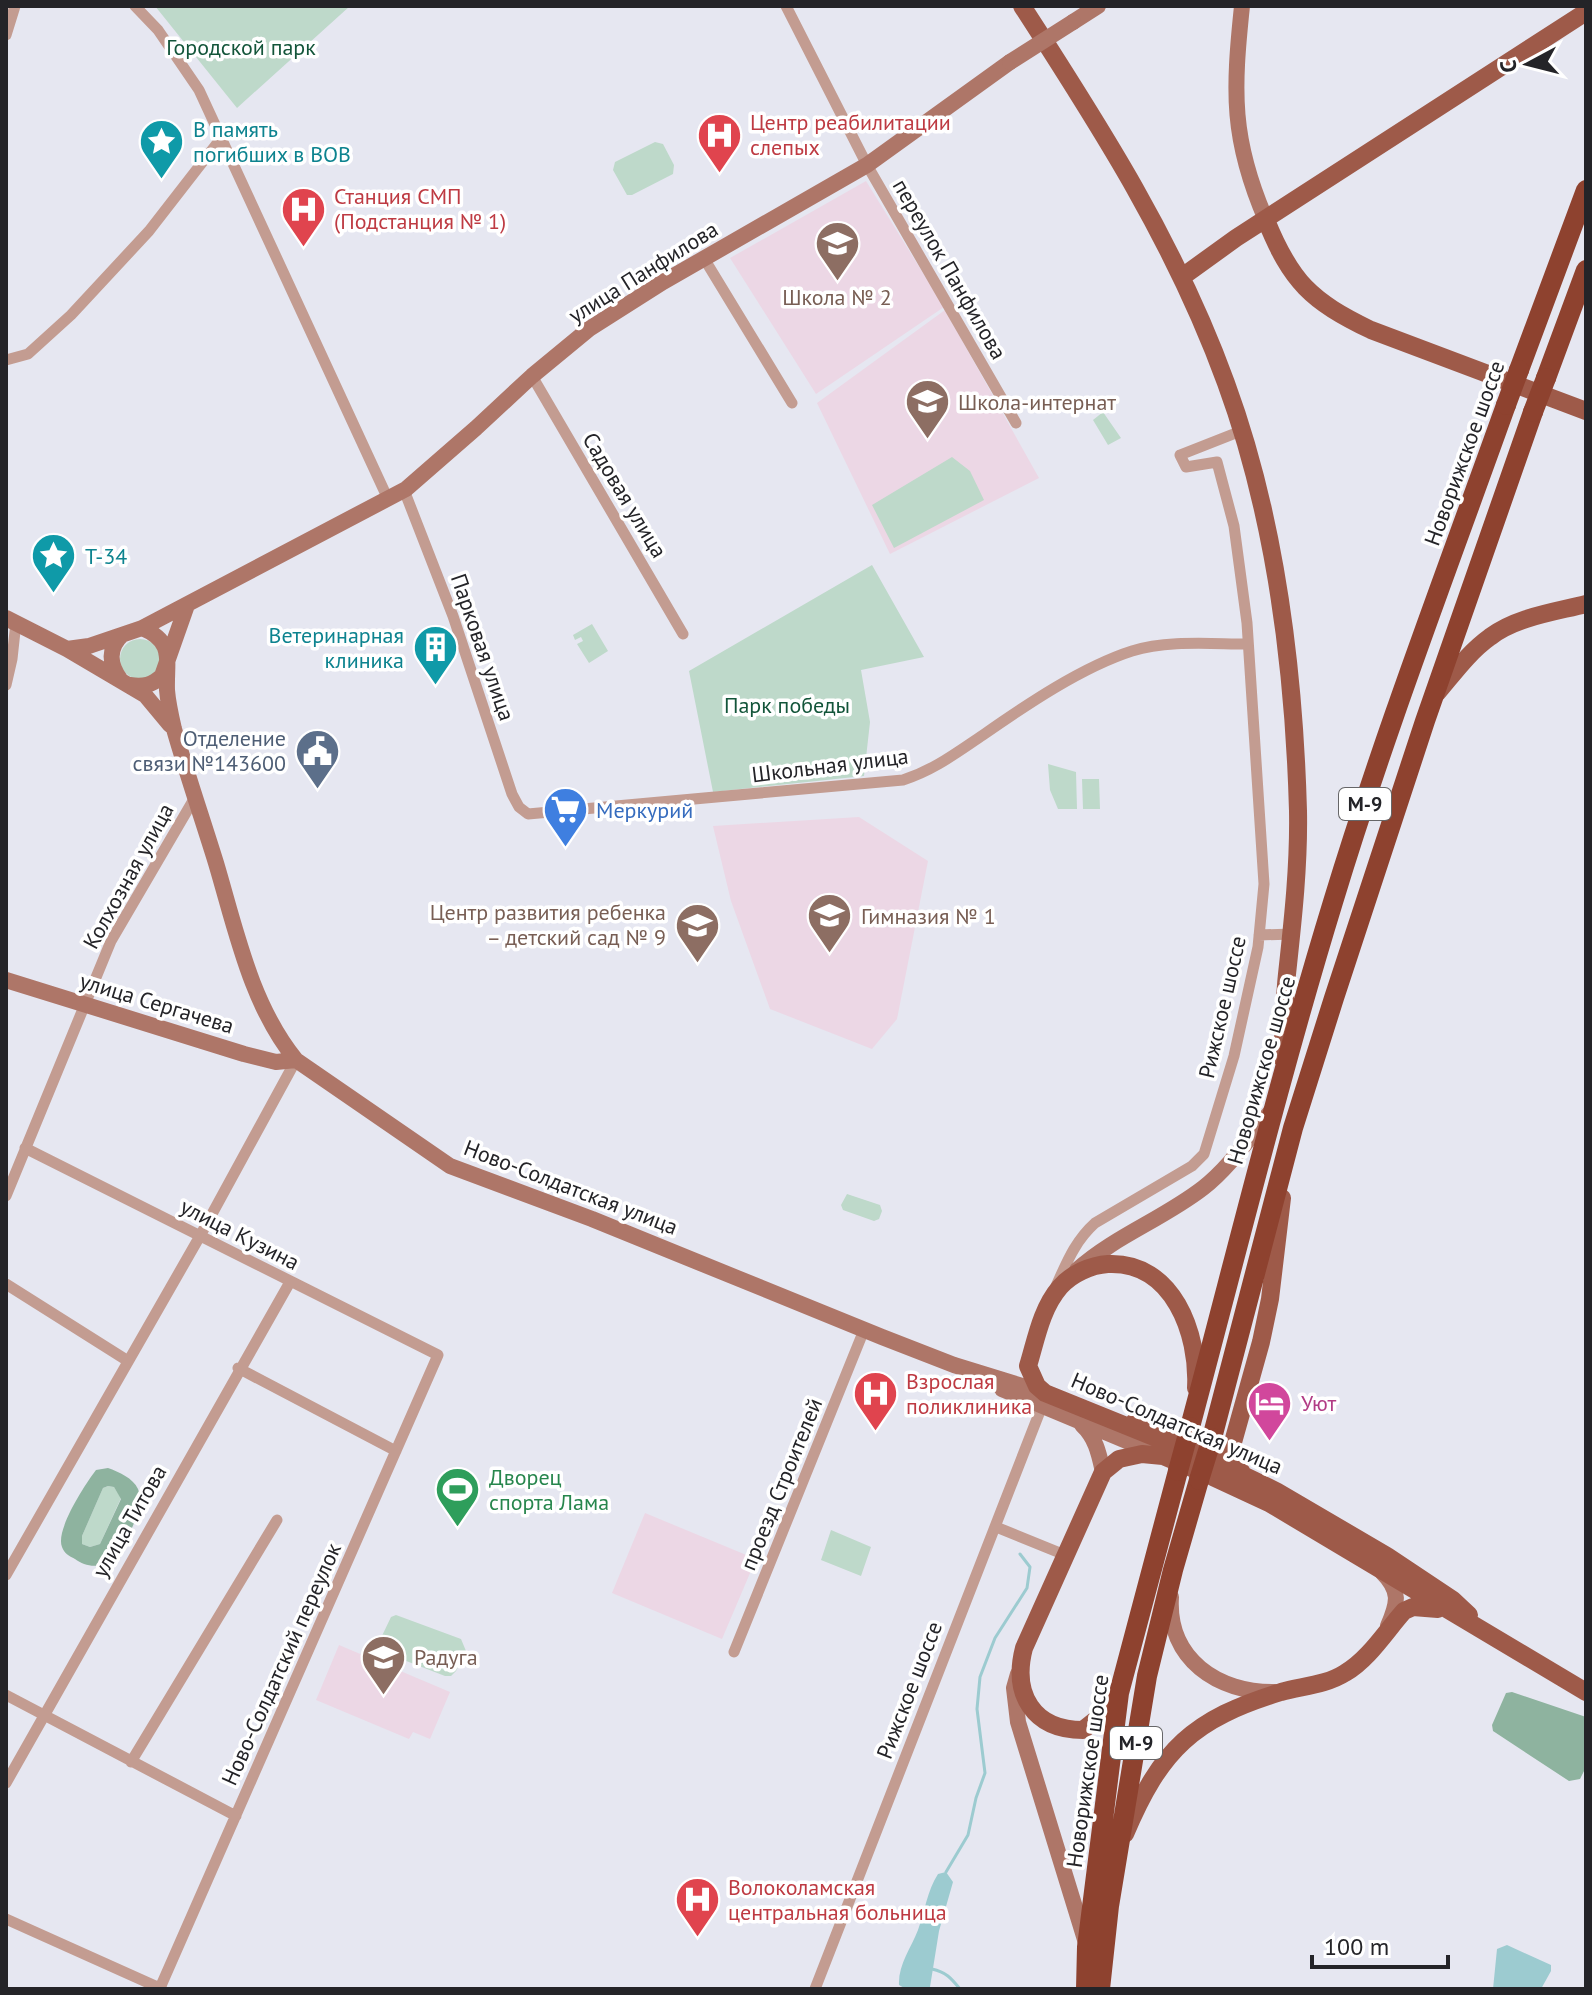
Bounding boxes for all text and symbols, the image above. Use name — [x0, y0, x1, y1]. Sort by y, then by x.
north arrow — [1488, 24, 1568, 104]
park label: Городской парк — [166, 33, 316, 61]
text: С — [1494, 59, 1523, 74]
place label: Центр реабилитации слепых — [750, 108, 951, 161]
hospital icon: Центр реабилитации слепых — [695, 111, 743, 174]
place label: В память погибших в ВОВ — [193, 115, 351, 168]
place icon: В память погибших в ВОВ — [138, 118, 186, 181]
street label: переулок Панфилова — [887, 174, 1013, 364]
place label: Станция СМП (Подстанция № 1) — [334, 182, 506, 235]
hospital icon: Станция СМП (Подстанция № 1) — [279, 185, 327, 248]
street label: улица Панфилова — [563, 215, 723, 329]
school or university icon: Школа № 2 — [813, 220, 861, 283]
place label: Школа № 2 — [782, 283, 892, 311]
street label: Новорижское шоссе — [1418, 357, 1510, 549]
school or university icon: Школа-интернат — [903, 378, 951, 441]
place label: Школа-интернат — [958, 388, 1116, 416]
street label: Садовая улица — [577, 427, 673, 563]
place icon: Т-34 — [30, 532, 78, 595]
place label: Т-34 — [85, 542, 127, 570]
street label: Парковая улица — [445, 570, 521, 724]
place label: Ветеринарная клиника — [269, 621, 404, 674]
building icon: Ветеринарная клиника — [411, 624, 459, 687]
park label: Парк победы — [724, 691, 850, 719]
place label: Отделение связи №143600 — [133, 724, 286, 777]
public building icon: Отделение связи №143600 — [293, 727, 341, 790]
street label: Школьная улица — [750, 742, 910, 788]
supermarket icon: Меркурий — [541, 786, 589, 849]
road number: М-9 — [1339, 788, 1391, 820]
place label: Меркурий — [596, 796, 693, 824]
street label: Колхозная улица — [76, 798, 180, 954]
school or university icon: Гимназия № 1 — [806, 892, 854, 955]
place label: Центр развития ребенка – детский сад № 9 — [430, 898, 666, 951]
school or university icon: Центр развития ребенка – детский сад № 9 — [673, 901, 721, 964]
place label: Гимназия № 1 — [861, 902, 996, 930]
street label: Рижское шоссе — [1192, 933, 1252, 1081]
street label: улица Сергачева — [77, 966, 237, 1040]
street label: Новорижское шоссе — [1221, 973, 1301, 1167]
street label: Ново-Солдатская улица — [460, 1133, 682, 1241]
street label: улица Кузина — [176, 1192, 304, 1276]
street label: Ново-Солдатская улица — [1067, 1366, 1287, 1480]
place label: Взрослая поликлиника — [906, 1367, 1032, 1420]
hospital icon: Взрослая поликлиника — [851, 1370, 899, 1433]
hotel icon: Уют — [1246, 1379, 1294, 1442]
place label: Уют — [1301, 1389, 1336, 1417]
street label: проезд Строителей — [734, 1394, 828, 1574]
street label: улица Титова — [86, 1460, 172, 1582]
place label: Дворец спорта Лама — [489, 1463, 609, 1516]
sports icon: Дворец спорта Лама — [434, 1466, 482, 1529]
street label: Ново-Солдатский переулок — [215, 1538, 347, 1790]
street label: Рижское шоссе — [870, 1617, 948, 1763]
school or university icon: Радуга — [359, 1633, 407, 1696]
place label: Радуга — [414, 1643, 478, 1671]
street label: Новорижское шоссе — [1060, 1673, 1114, 1869]
road number: М-9 — [1110, 1727, 1162, 1759]
place label: Волоколамская центральная больница — [728, 1873, 947, 1926]
hospital icon: Волоколамская центральная больница — [673, 1876, 721, 1939]
scale bar — [1312, 1919, 1448, 1969]
text: 100 m — [1324, 1931, 1389, 1962]

